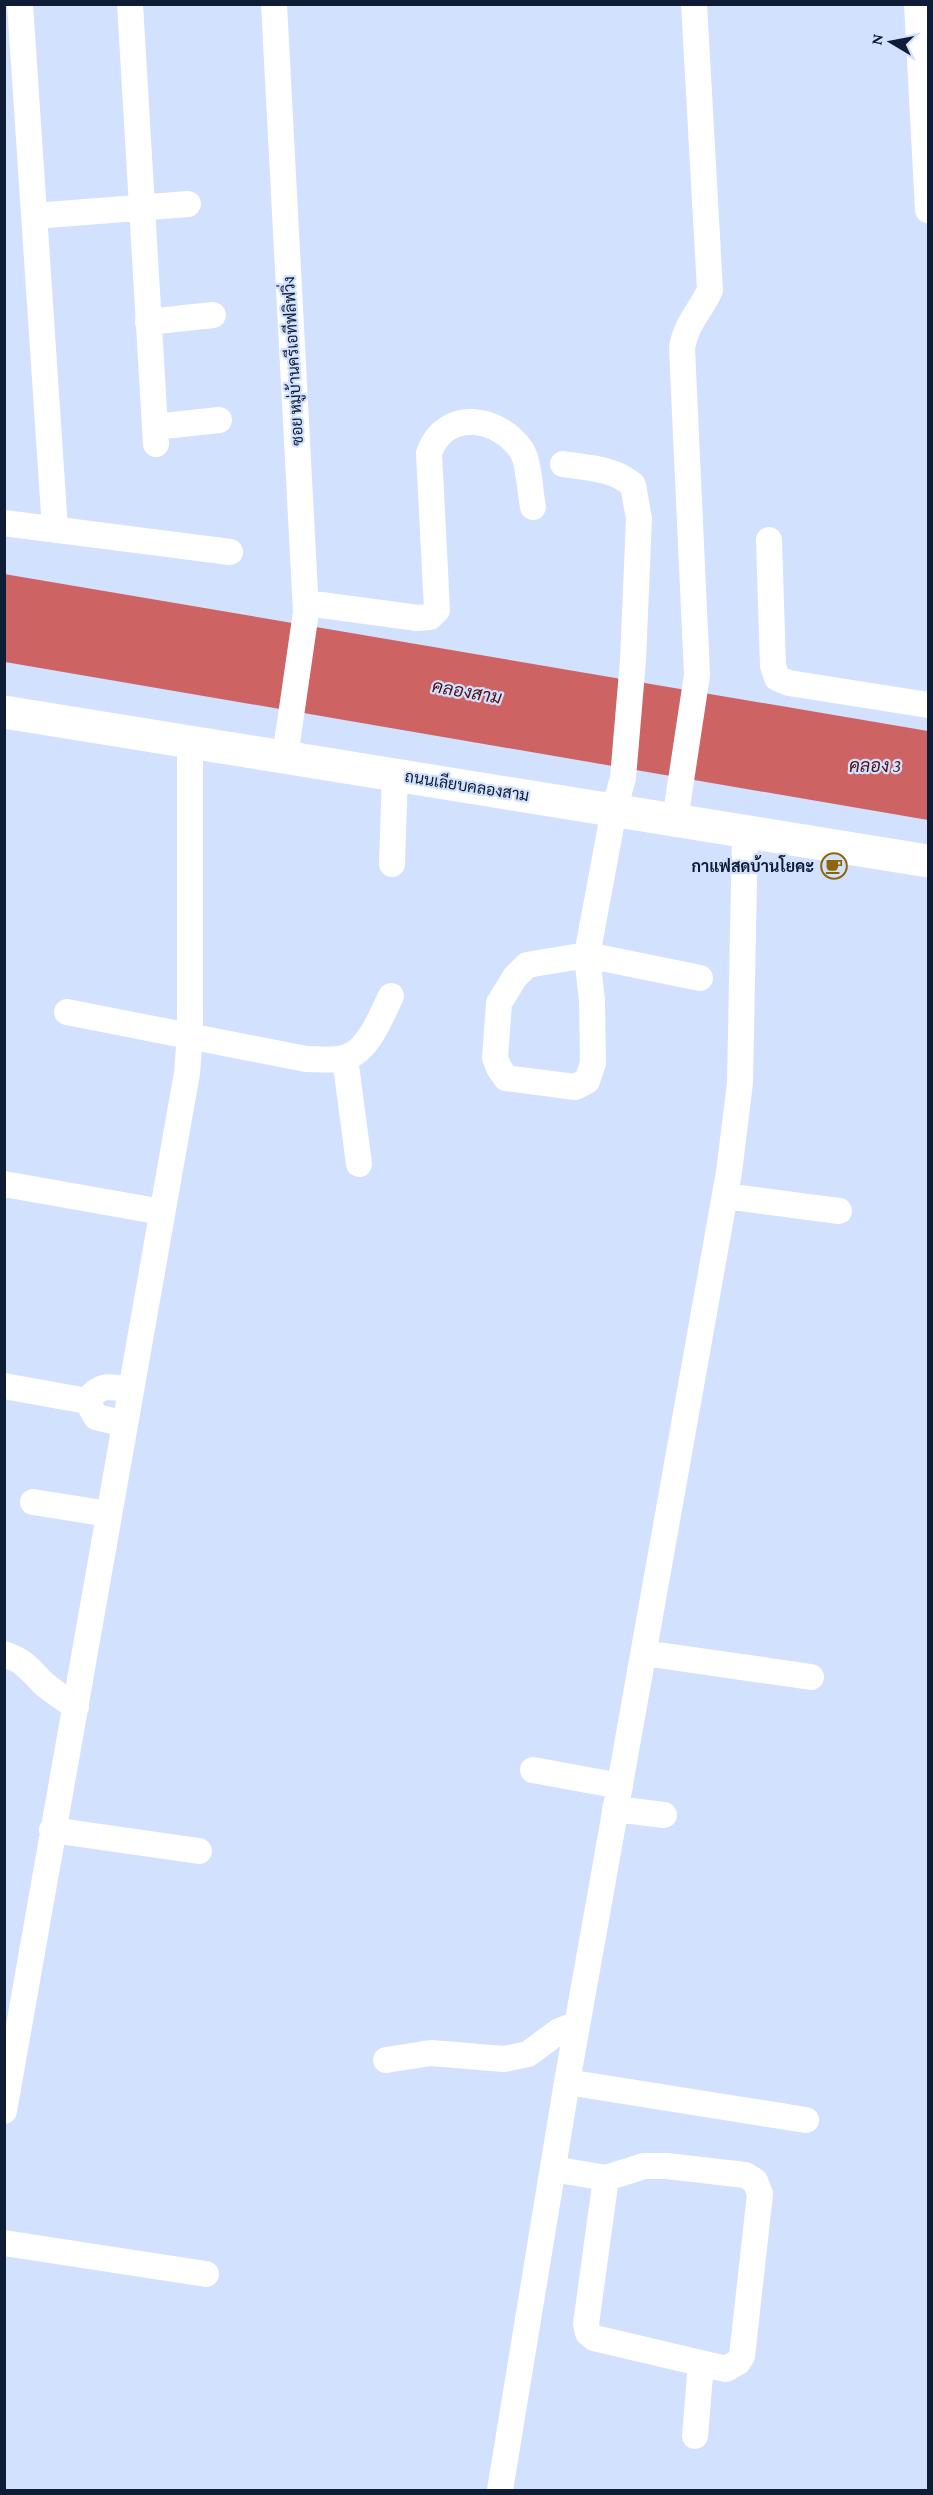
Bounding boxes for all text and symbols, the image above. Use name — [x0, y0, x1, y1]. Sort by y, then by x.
north arrow — [861, 12, 921, 72]
text: N — [867, 33, 886, 46]
street label: ซอย หมู่บ้านครีเอทีฟลิฟวิ่ง — [275, 276, 309, 446]
water label: คลองสาม — [431, 676, 503, 708]
water label: คลอง 3 — [849, 756, 901, 776]
street label: ถนนเลียบคลองสาม — [404, 765, 531, 804]
cafe icon: กาแฟสดบ้านโยคะ — [819, 851, 849, 881]
place label: กาแฟสดบ้านโยคะ — [692, 855, 814, 875]

